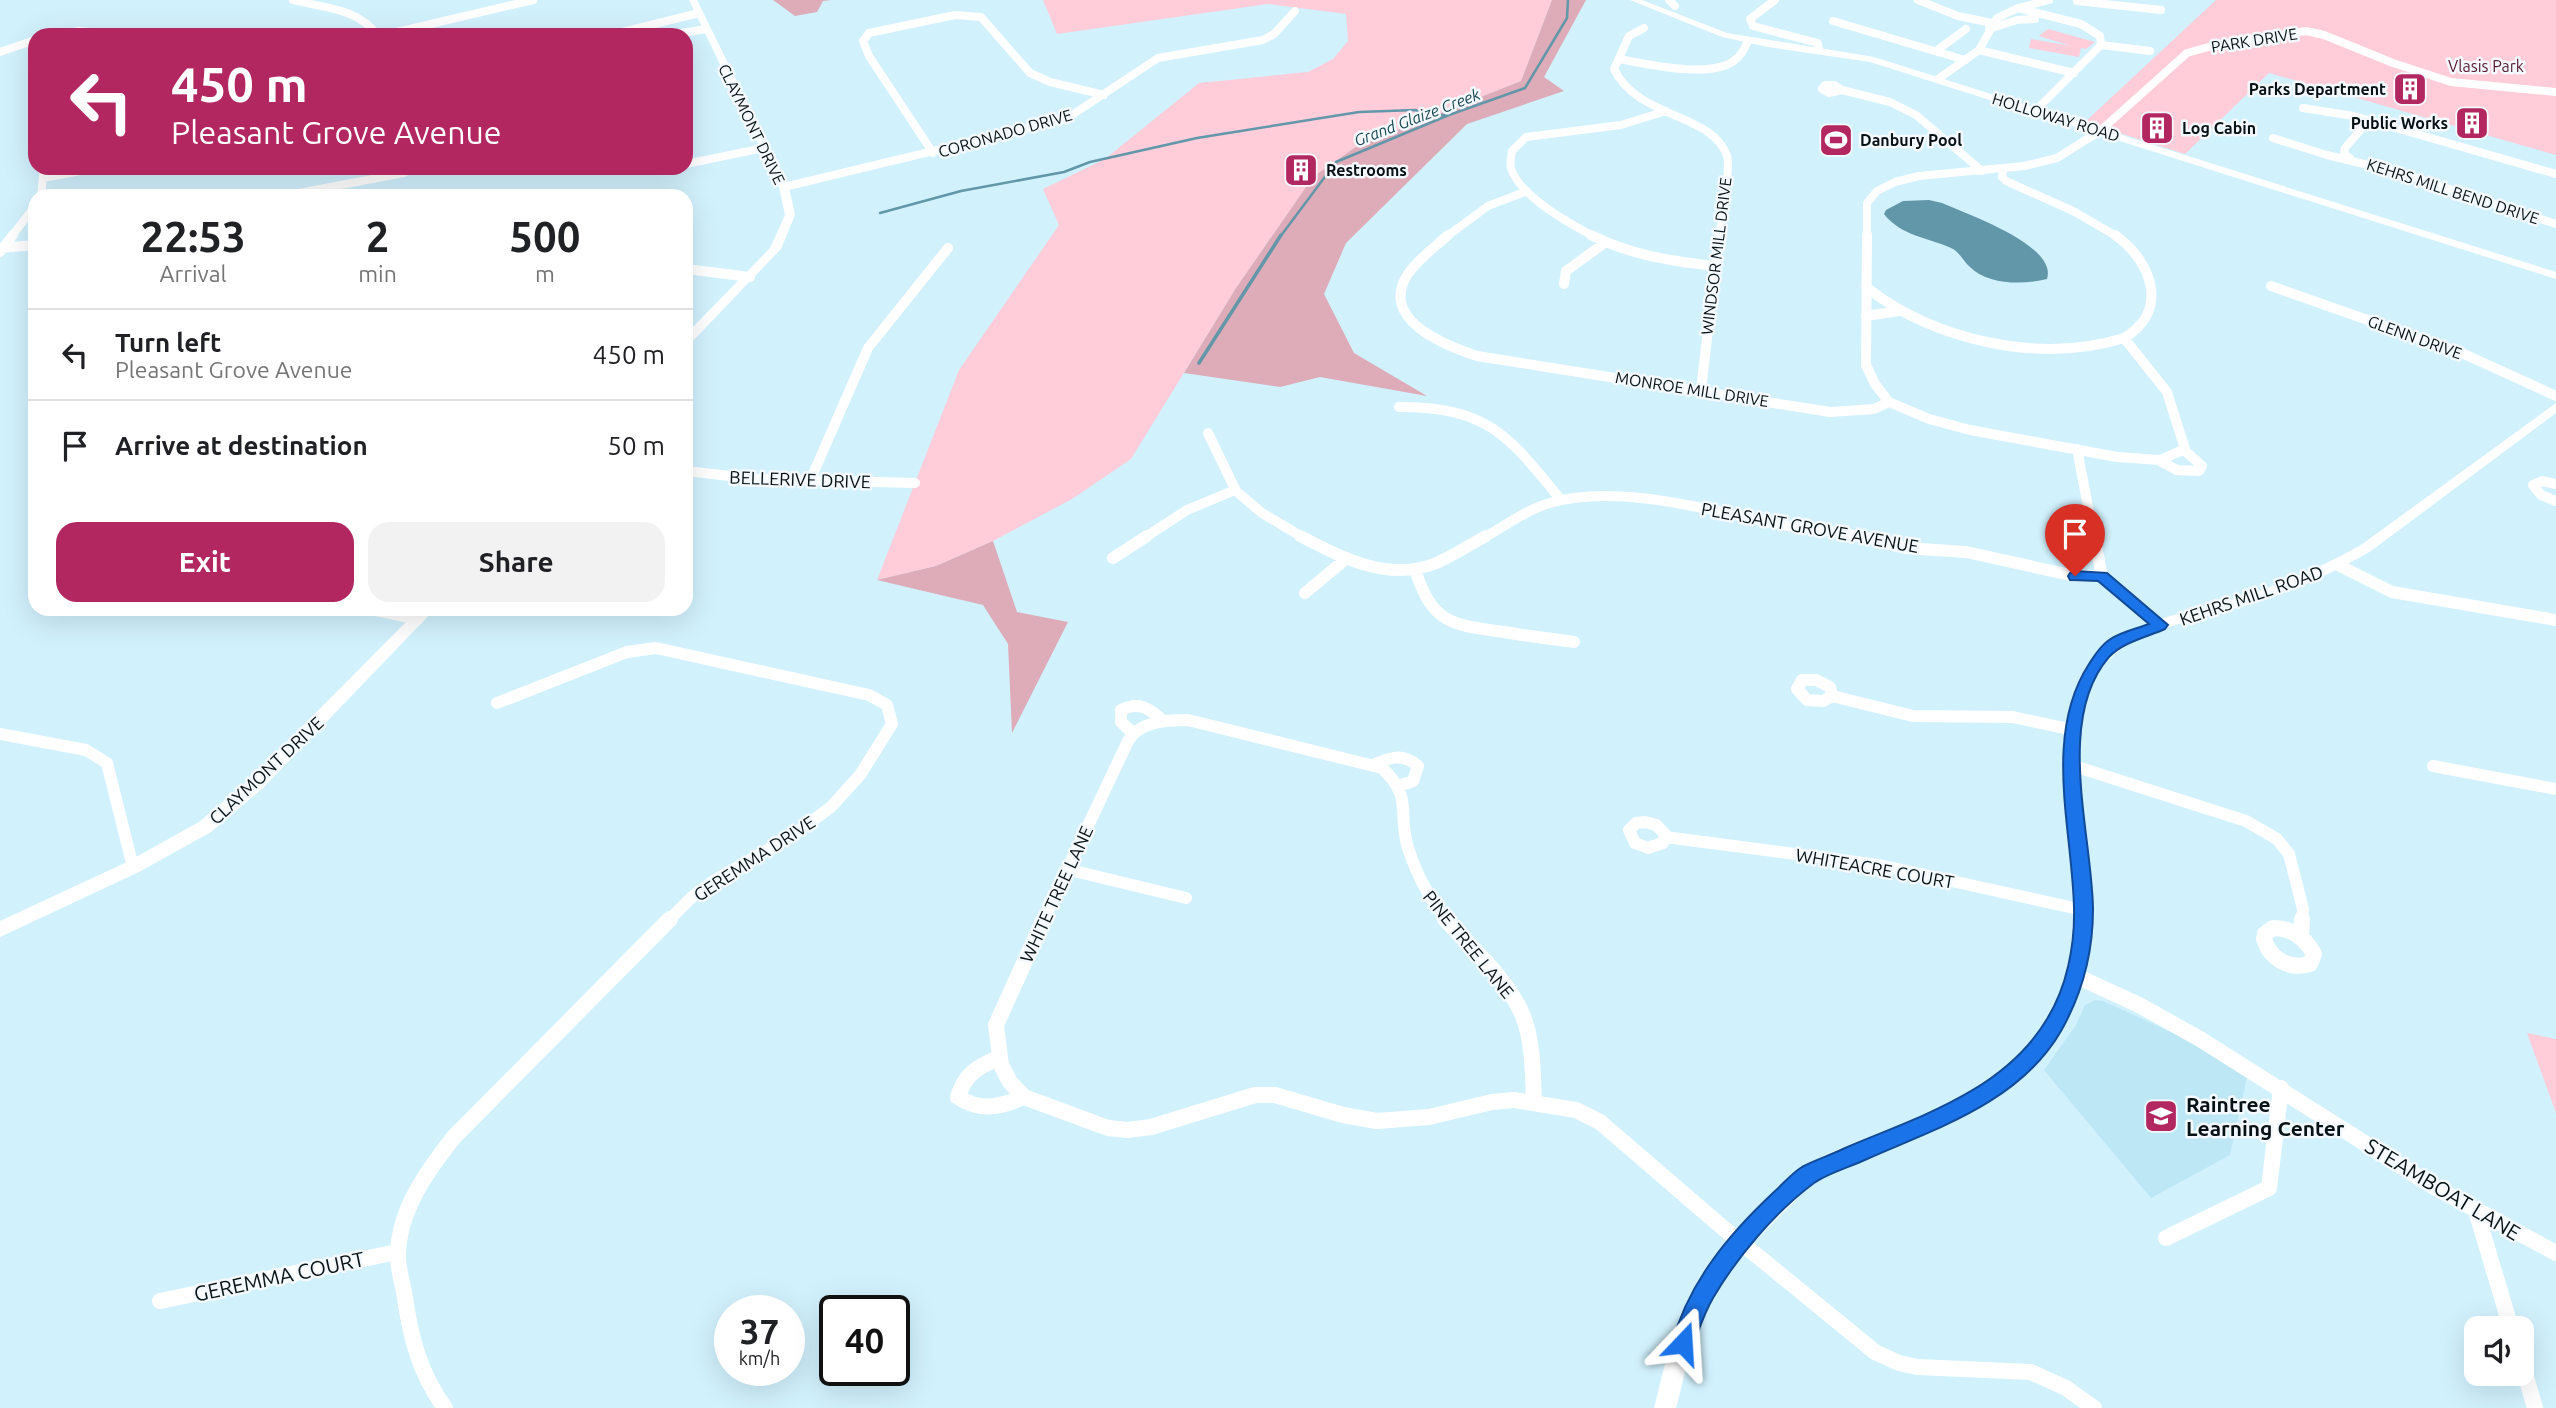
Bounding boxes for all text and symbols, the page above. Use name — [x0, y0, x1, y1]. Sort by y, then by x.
street label: PARK DRIVE — [2210, 24, 2298, 56]
icon: left — [56, 56, 147, 147]
text: 450 m — [171, 56, 308, 111]
park label: Vlasis Park — [2448, 57, 2524, 75]
street label: CLAYMONT DRIVE — [715, 61, 789, 187]
building icon: Parks Department — [2391, 70, 2429, 108]
place label: Parks Department — [2249, 80, 2386, 98]
water label: Grand Glaize Creek — [1351, 84, 1483, 149]
street label: HOLLOWAY ROAD — [1990, 89, 2122, 145]
building icon: Public Works — [2453, 104, 2491, 142]
street label: CORONADO DRIVE — [936, 105, 1074, 161]
building icon: Log Cabin — [2138, 109, 2176, 147]
text: Pleasant Grove Avenue — [171, 114, 501, 150]
place label: Public Works — [2351, 114, 2448, 132]
place label: Log Cabin — [2182, 119, 2256, 137]
sports icon: Danbury Pool — [1817, 121, 1855, 159]
place label: Danbury Pool — [1860, 131, 1962, 149]
building icon: Restrooms — [1282, 151, 1320, 189]
street label: KEHRS MILL BEND DRIVE — [2365, 155, 2541, 227]
place label: Restrooms — [1326, 161, 1407, 179]
street label: WINDSOR MILL DRIVE — [1697, 176, 1735, 336]
text: 22:53 — [141, 213, 246, 260]
text: 2 — [366, 213, 389, 260]
text: 500 — [509, 213, 580, 260]
text: Arrival — [160, 261, 227, 286]
text: min — [358, 261, 397, 286]
text: m — [535, 261, 555, 286]
street label: GLENN DRIVE — [2366, 312, 2464, 362]
text: Turn left — [115, 328, 221, 357]
icon: left — [56, 336, 94, 374]
text: 450 m — [593, 340, 665, 369]
text: Pleasant Grove Avenue — [115, 357, 353, 382]
street label: MONROE MILL DRIVE — [1614, 368, 1770, 410]
icon: arrive — [56, 427, 94, 465]
text: Arrive at destination — [115, 431, 368, 460]
text: 50 m — [607, 431, 665, 460]
street label: BELLERIVE DRIVE — [729, 467, 871, 491]
street label: PLEASANT GROVE AVENUE — [1700, 498, 1920, 556]
pin — [2045, 504, 2105, 576]
icon: arrive — [2056, 515, 2094, 553]
button: Exit — [56, 522, 354, 602]
button: Share — [368, 522, 665, 602]
street label: KEHRS MILL ROAD — [2177, 561, 2325, 629]
street label: CLAYMONT DRIVE — [205, 712, 327, 828]
street label: GEREMMA DRIVE — [690, 811, 818, 905]
street label: WHITE TREE LANE — [1016, 823, 1096, 965]
street label: WHITEACRE COURT — [1794, 844, 1956, 892]
street label: PINE TREE LANE — [1420, 886, 1518, 1002]
place label: Raintree Learning Center — [2186, 1092, 2345, 1140]
school or university icon: Raintree Learning Center — [2142, 1097, 2180, 1135]
street label: STEAMBOAT LANE — [2361, 1133, 2525, 1245]
street label: GEREMMA COURT — [192, 1246, 367, 1306]
speed limit sign: 40 — [819, 1295, 910, 1386]
position arrow — [1646, 1306, 1720, 1380]
text: 37 — [740, 1311, 779, 1351]
map controls — [2464, 1316, 2534, 1386]
button: sound — [2464, 1316, 2534, 1386]
text: km/h — [739, 1348, 780, 1368]

